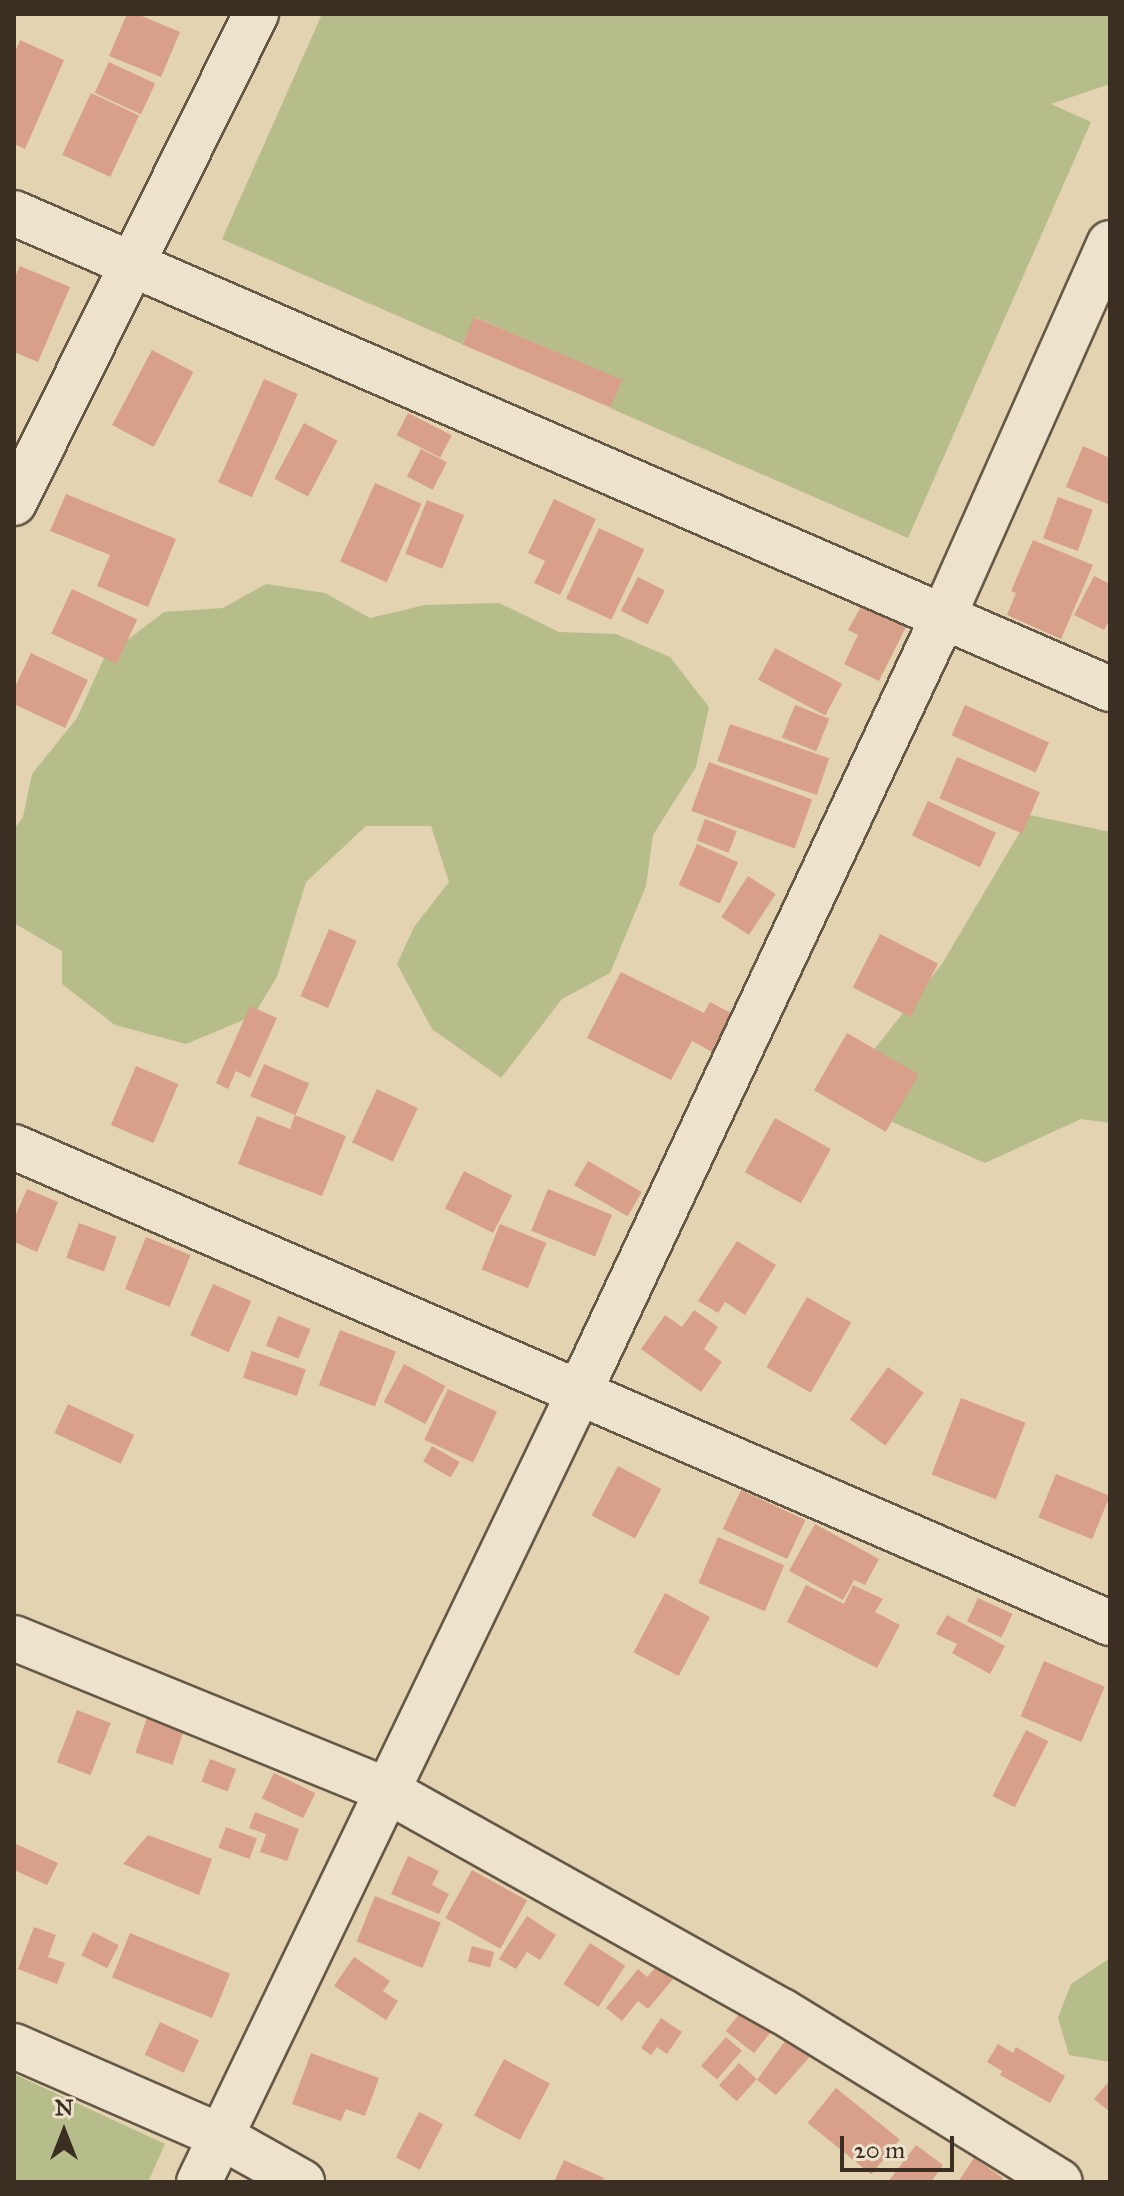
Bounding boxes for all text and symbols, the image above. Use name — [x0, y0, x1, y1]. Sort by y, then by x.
north arrow — [24, 2092, 104, 2172]
text: N — [55, 2094, 73, 2121]
scale bar — [844, 2120, 958, 2170]
text: 20 m — [854, 2135, 905, 2165]

